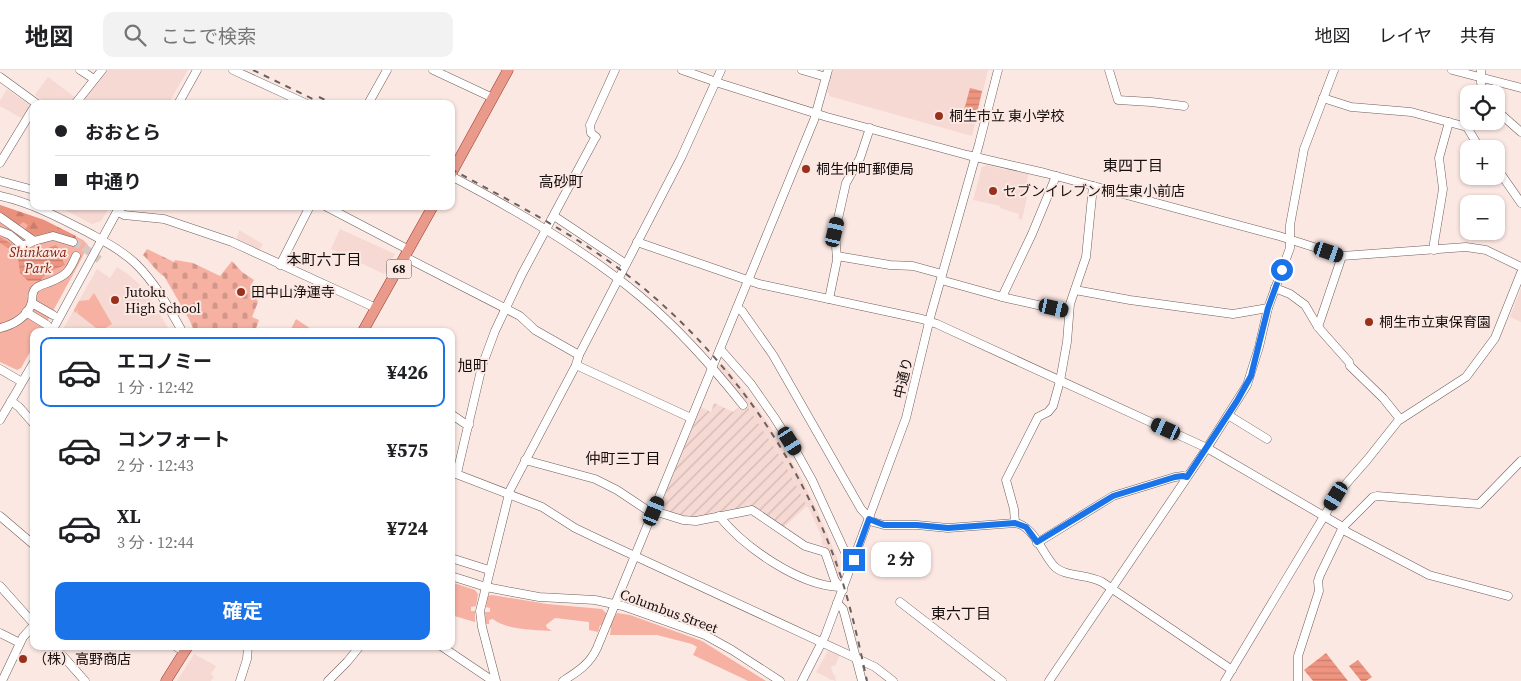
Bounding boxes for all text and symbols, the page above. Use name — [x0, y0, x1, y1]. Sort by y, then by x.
search box — [103, 12, 453, 57]
text: 地図 — [25, 20, 73, 53]
icon: search — [121, 21, 149, 49]
text: ここで検索 — [161, 23, 256, 49]
text: 地図 — [1315, 23, 1351, 48]
text: レイヤ — [1379, 23, 1432, 48]
text: 共有 — [1460, 23, 1496, 48]
map controls — [1460, 85, 1505, 240]
button: locate — [1460, 85, 1505, 130]
place label: 桐生市立 東小学校 — [949, 106, 1064, 126]
marker: 桐生市立 東小学校 — [933, 110, 945, 122]
text: おおとら — [85, 119, 161, 145]
button: + — [1460, 140, 1505, 185]
district label: 東四丁目 — [1103, 155, 1163, 176]
place label: 桐生仲町郵便局 — [816, 159, 914, 179]
marker: 桐生仲町郵便局 — [800, 163, 812, 175]
text: 中通り — [85, 168, 142, 194]
district label: 高砂町 — [538, 171, 584, 192]
place label: セブンイレブン桐生東小前店 — [1003, 181, 1185, 201]
marker: セブンイレブン桐生東小前店 — [987, 185, 999, 197]
button: − — [1460, 195, 1505, 240]
car — [824, 216, 845, 248]
car — [1312, 240, 1345, 264]
park label: Shinkawa Park — [9, 242, 67, 278]
district label: 本町六丁目 — [286, 249, 362, 270]
route start — [1271, 259, 1293, 281]
road number: 68 — [386, 260, 412, 278]
place label: Jutoku High School — [124, 282, 201, 318]
place label: 田中山浄運寺 — [251, 282, 335, 302]
marker: 田中山浄運寺 — [235, 286, 247, 298]
marker: Jutoku High School — [109, 294, 121, 306]
car — [1037, 297, 1070, 319]
place label: 桐生市立東保育園 — [1379, 312, 1491, 332]
marker: 桐生市立東保育園 — [1363, 316, 1375, 328]
text: エコノミー — [117, 348, 212, 374]
icon: car — [57, 350, 102, 395]
district label: 旭町 — [458, 355, 488, 376]
street label: 中通り — [889, 355, 917, 401]
text: ¥426 — [387, 359, 428, 385]
text: 1 分 · 12:42 — [117, 376, 194, 398]
car — [1149, 416, 1182, 442]
car — [775, 424, 804, 458]
text: コンフォート — [117, 426, 230, 452]
icon: car — [57, 428, 102, 473]
text: ¥575 — [387, 437, 428, 463]
district label: 仲町三丁目 — [585, 448, 661, 469]
text: 2 分 · 12:43 — [117, 454, 194, 476]
car — [1321, 479, 1350, 513]
car — [641, 494, 666, 528]
text: XL — [117, 503, 140, 529]
icon: car — [57, 506, 102, 551]
text: ¥724 — [387, 515, 428, 541]
text: 3 分 · 12:44 — [117, 531, 194, 553]
callout: 2 分 — [872, 542, 932, 578]
text: 2 分 — [887, 548, 915, 570]
route end — [843, 549, 865, 571]
button: 確定 — [55, 582, 430, 640]
street label: Columbus Street — [617, 584, 721, 638]
district label: 東六丁目 — [931, 603, 991, 624]
place label: （株）高野商店 — [33, 649, 131, 669]
marker: （株）高野商店 — [17, 653, 29, 665]

